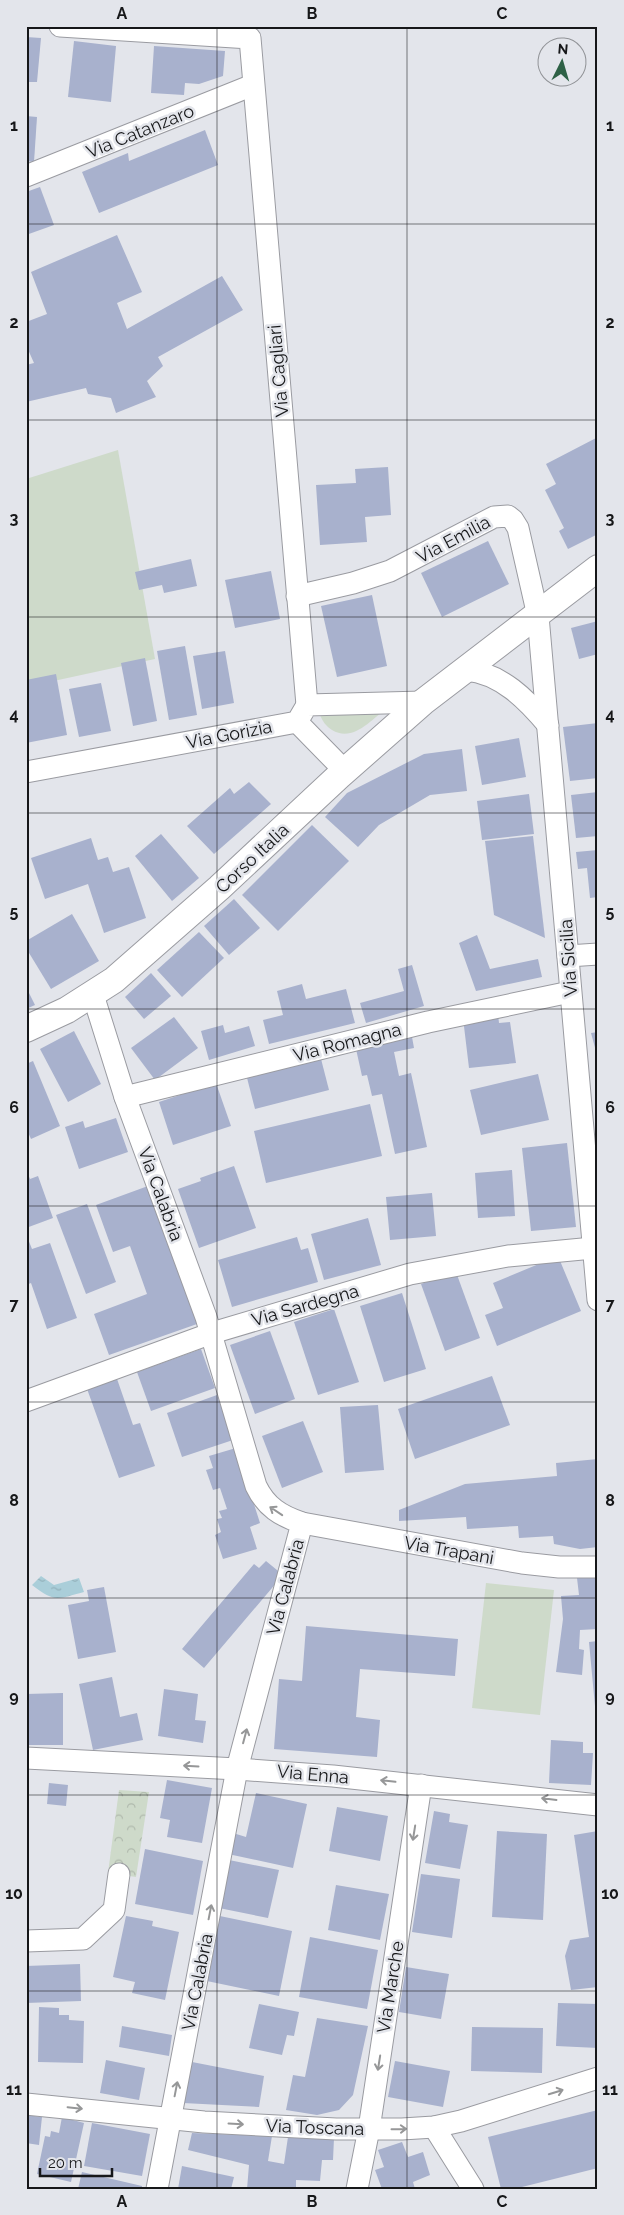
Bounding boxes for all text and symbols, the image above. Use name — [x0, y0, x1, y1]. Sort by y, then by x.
text: A — [117, 4, 128, 23]
text: B — [307, 4, 318, 23]
text: C — [497, 4, 508, 23]
north arrow — [536, 38, 586, 88]
text: N — [557, 41, 569, 57]
street label: Via Catanzaro — [83, 100, 197, 162]
text: 1 — [10, 116, 18, 135]
text: 1 — [606, 116, 614, 135]
text: 2 — [9, 313, 19, 332]
text: 2 — [605, 313, 615, 332]
street label: Via Cagliari — [264, 324, 292, 418]
text: 3 — [10, 509, 19, 528]
text: 3 — [606, 509, 615, 528]
street label: Via Emilia — [413, 511, 493, 567]
text: 4 — [9, 705, 19, 724]
text: 4 — [605, 705, 615, 724]
street label: Via Gorizia — [184, 715, 274, 753]
street label: Corso Italia — [211, 819, 293, 897]
text: 5 — [10, 902, 19, 921]
text: 5 — [606, 902, 615, 921]
street label: Via Sicilia — [555, 918, 581, 998]
street label: Via Romagna — [291, 1018, 403, 1066]
text: 6 — [9, 1098, 19, 1117]
text: 6 — [605, 1098, 615, 1117]
street label: Via Calabria — [134, 1144, 188, 1244]
street label: Via Sardegna — [249, 1280, 361, 1330]
text: 7 — [10, 1295, 19, 1314]
text: 7 — [606, 1295, 615, 1314]
text: 8 — [9, 1491, 19, 1510]
text: 8 — [605, 1491, 615, 1510]
one-way arrow — [269, 1505, 283, 1516]
street label: Via Trapani — [402, 1532, 496, 1568]
street label: Via Calabria — [262, 1537, 308, 1637]
text: 9 — [9, 1687, 19, 1706]
text: 9 — [605, 1687, 615, 1706]
one-way arrow — [241, 1729, 250, 1745]
street label: Via Enna — [276, 1760, 350, 1788]
one-way arrow — [183, 1762, 199, 1771]
one-way arrow — [380, 1776, 396, 1786]
one-way arrow — [542, 1794, 558, 1804]
one-way arrow — [409, 1825, 419, 1841]
text: 10 — [5, 1884, 23, 1903]
text: 10 — [601, 1884, 619, 1903]
one-way arrow — [205, 1905, 215, 1921]
street label: Via Calabria — [177, 1932, 217, 2032]
street label: Via Marche — [372, 1939, 408, 2035]
one-way arrow — [374, 2054, 384, 2070]
text: 11 — [6, 2080, 22, 2099]
text: 11 — [602, 2080, 618, 2099]
one-way arrow — [172, 2082, 182, 2098]
one-way arrow — [548, 2087, 564, 2096]
one-way arrow — [67, 2103, 83, 2113]
street label: Via Toscana — [265, 2115, 365, 2139]
one-way arrow — [228, 2119, 244, 2128]
one-way arrow — [390, 2124, 407, 2134]
scale bar — [40, 2145, 112, 2177]
text: 20 m — [48, 2154, 83, 2172]
text: A — [117, 2192, 128, 2211]
text: B — [307, 2192, 318, 2211]
text: C — [497, 2192, 508, 2211]

